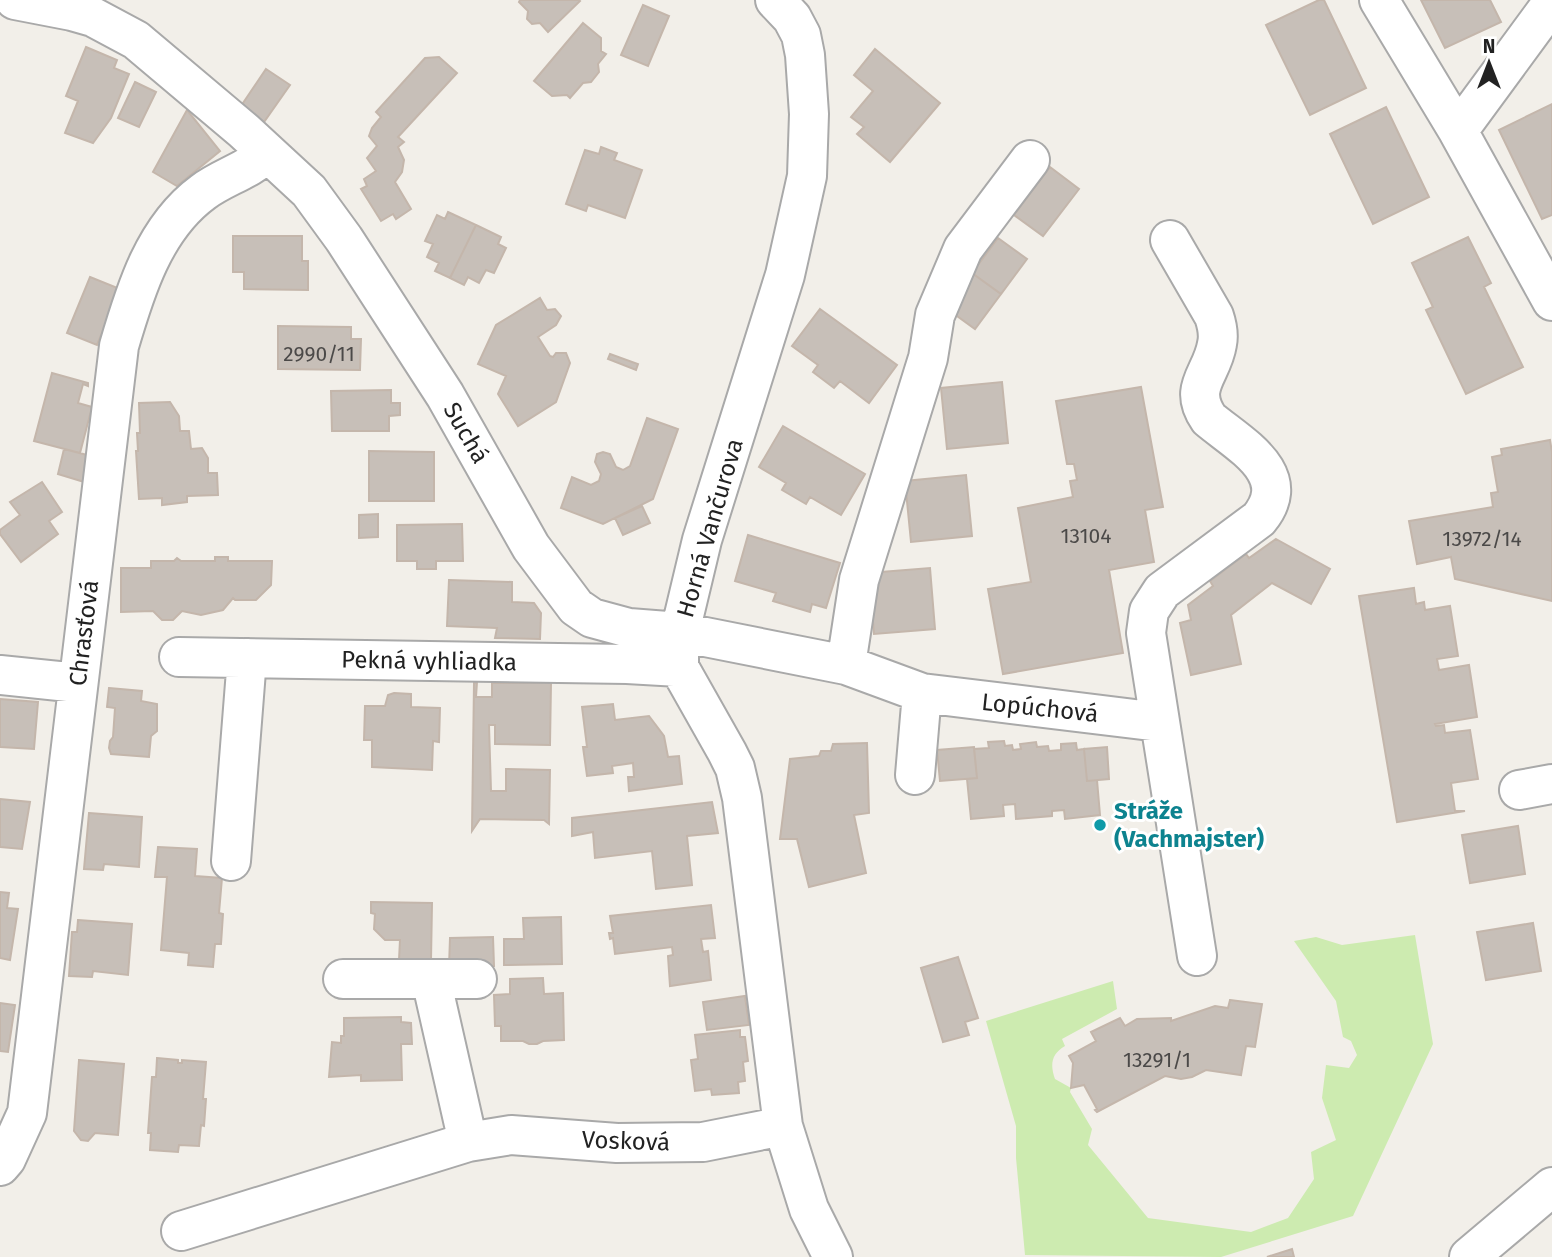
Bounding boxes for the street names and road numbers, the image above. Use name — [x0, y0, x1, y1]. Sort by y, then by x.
street label: Suchá — [437, 398, 495, 468]
street label: Horná Vančurova — [671, 435, 749, 621]
street label: Chrasťová — [64, 578, 104, 688]
street label: Pekná vyhliadka — [341, 645, 517, 677]
street label: Lopúchová — [980, 688, 1100, 728]
street label: Vosková — [581, 1125, 671, 1157]

